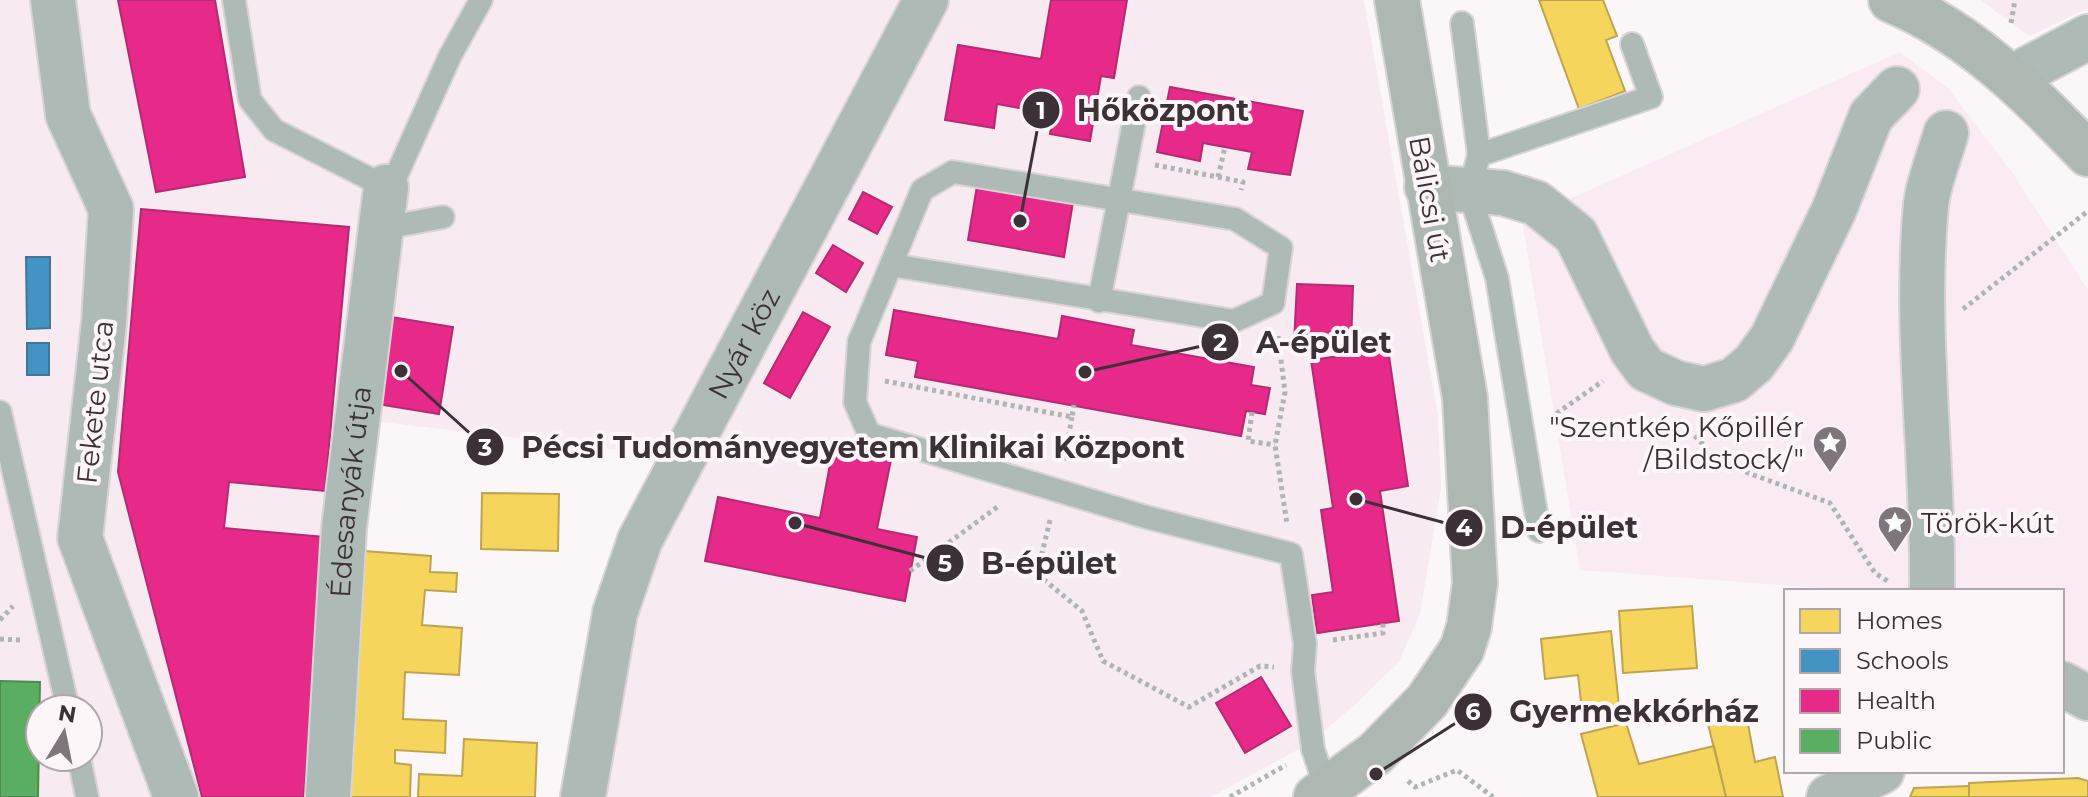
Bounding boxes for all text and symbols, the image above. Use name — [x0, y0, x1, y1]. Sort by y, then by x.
callout: Hőközpont — [1021, 83, 1266, 137]
text: Hőközpont — [1077, 92, 1249, 129]
text: 1 — [1036, 96, 1046, 125]
street label: Bálicsi út — [1402, 133, 1458, 265]
street label: Nyár köz — [701, 283, 787, 405]
callout: A-épület — [1200, 315, 1407, 369]
street label: Fekete utca — [70, 319, 120, 485]
text: A-épület — [1255, 324, 1392, 361]
text: 2 — [1213, 328, 1227, 357]
street label: Édesanyák útja — [323, 384, 378, 599]
place label: "Szentkép Kőpillér /Bildstock/" — [1549, 410, 1804, 476]
callout: Pécsi Tudományegyetem Klinikai Központ — [465, 420, 1201, 474]
place icon: "Szentkép Kőpillér /Bildstock/" — [1811, 424, 1849, 474]
text: Pécsi Tudományegyetem Klinikai Központ — [521, 429, 1185, 466]
text: 3 — [477, 433, 492, 462]
callout: D-épület — [1444, 501, 1654, 555]
place icon: Török-kút — [1876, 504, 1914, 554]
place label: Török-kút — [1921, 506, 2055, 540]
text: D-épület — [1500, 509, 1638, 546]
text: 4 — [1456, 513, 1473, 542]
callout: B-épület — [925, 536, 1133, 590]
text: B-épület — [981, 545, 1117, 582]
text: 5 — [938, 549, 952, 578]
legend — [1784, 589, 2064, 773]
text: Homes — [1856, 606, 1942, 635]
text: Schools — [1856, 646, 1949, 675]
callout: Gyermekkórház — [1453, 685, 1775, 739]
text: Health — [1856, 686, 1936, 715]
north arrow — [24, 693, 104, 773]
text: Gyermekkórház — [1509, 693, 1759, 730]
text: 6 — [1465, 697, 1481, 726]
text: N — [56, 699, 78, 729]
text: Public — [1856, 726, 1932, 755]

